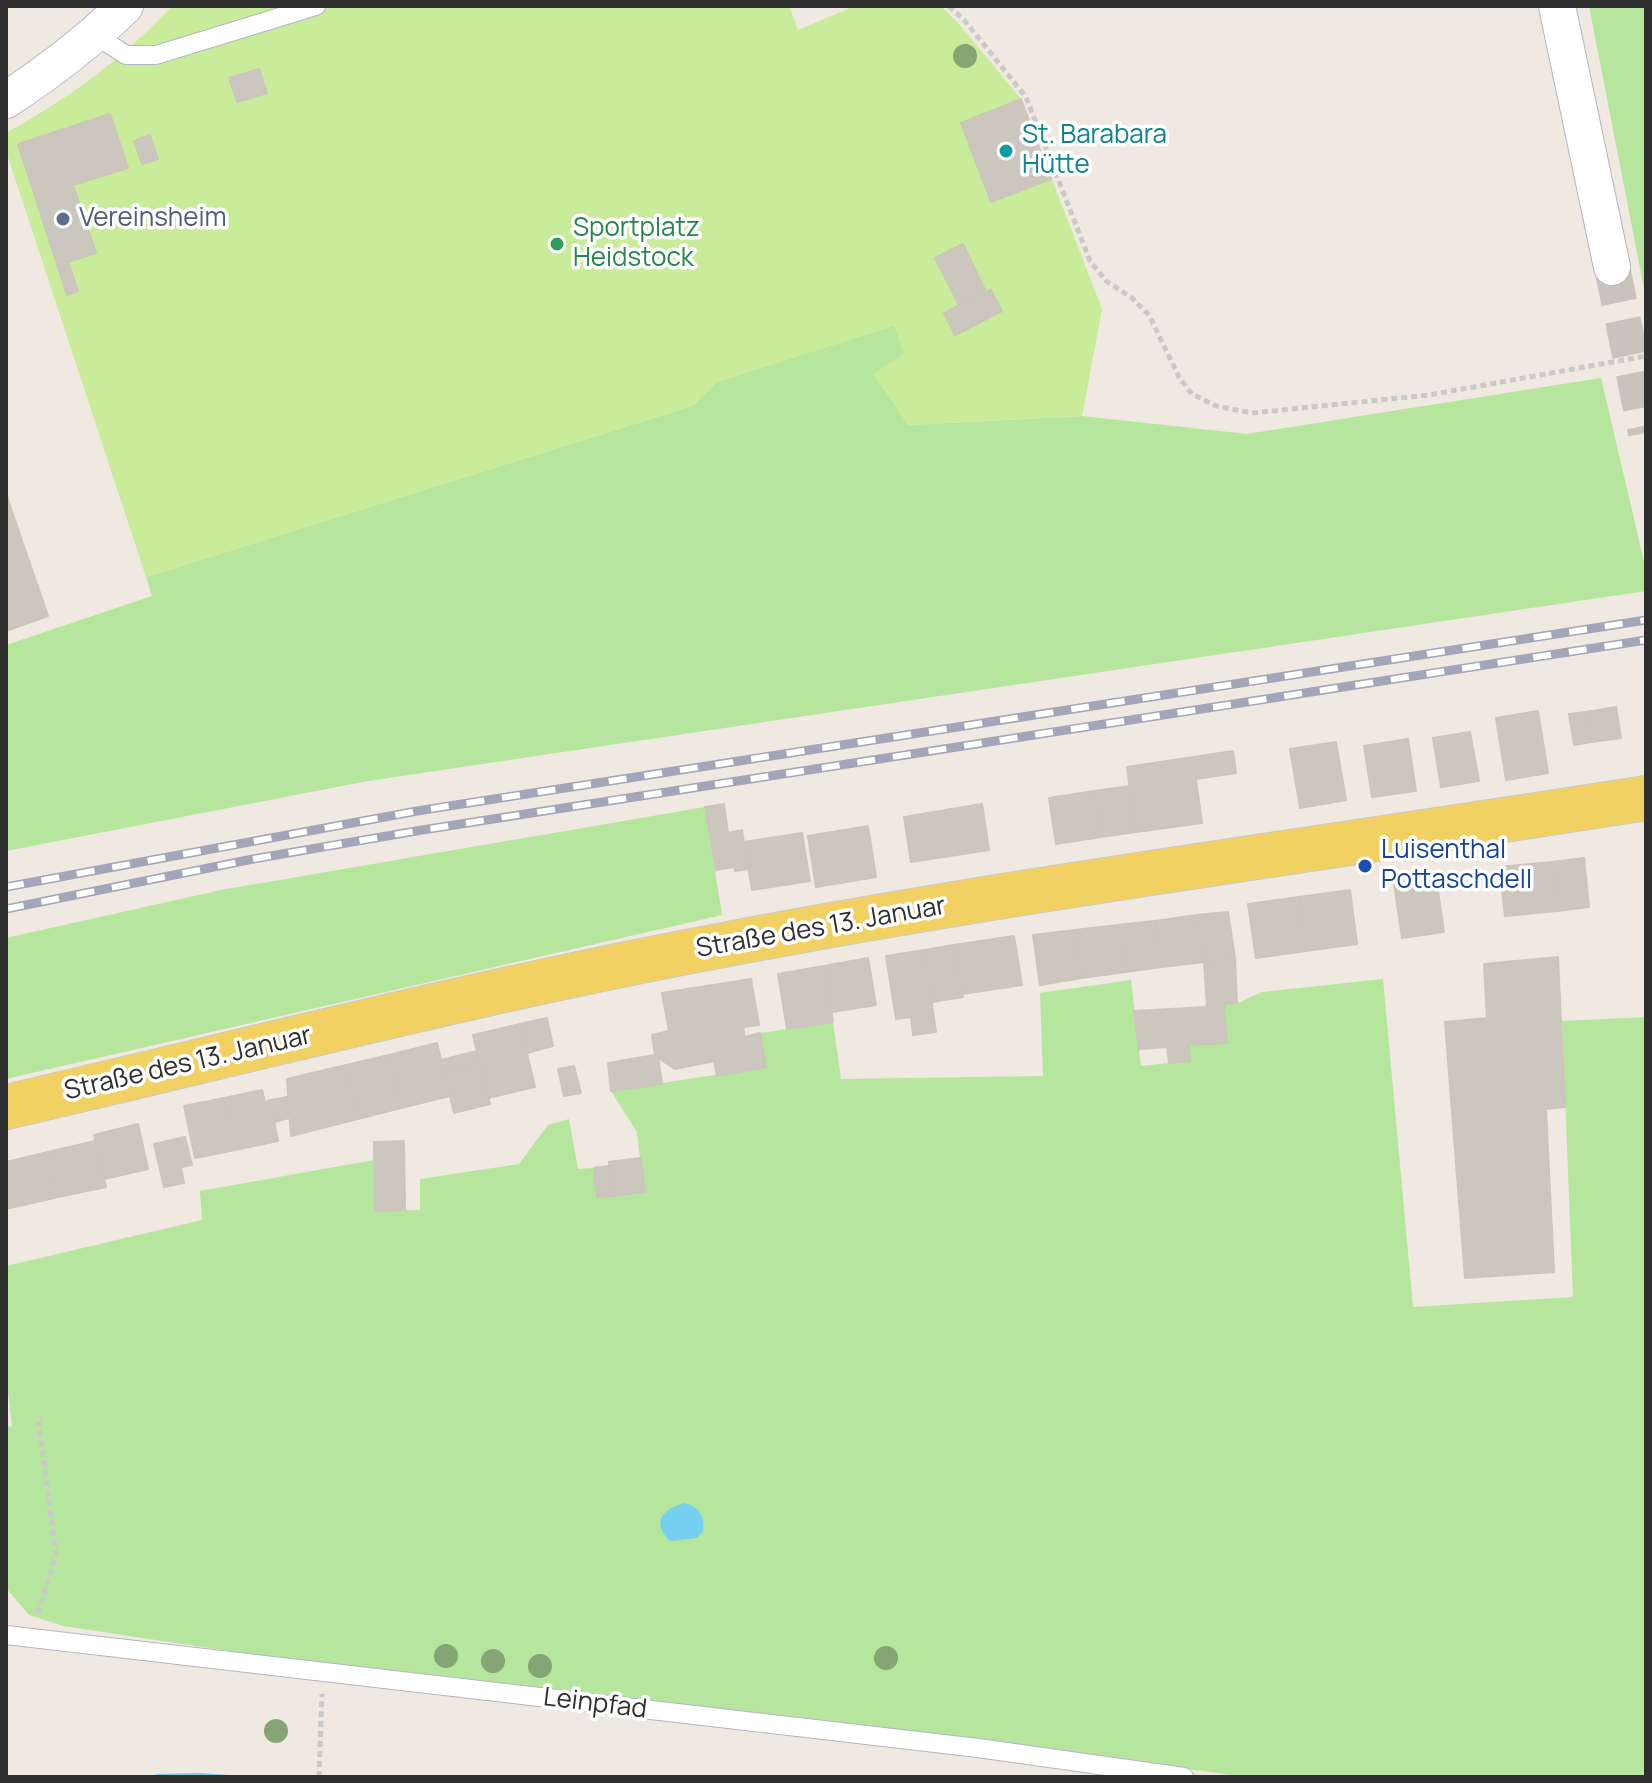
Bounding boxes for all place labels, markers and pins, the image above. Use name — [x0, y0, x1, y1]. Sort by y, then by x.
place label: St. Barabara Hütte — [1022, 120, 1167, 182]
marker: St. Barabara Hütte — [997, 142, 1015, 160]
place label: Vereinsheim — [79, 203, 227, 235]
marker: Vereinsheim — [54, 210, 72, 228]
place label: Sportplatz Heidstock — [573, 213, 700, 274]
marker: Sportplatz Heidstock — [548, 235, 566, 253]
place label: Luisenthal Pottaschdell — [1381, 835, 1532, 896]
marker: Luisenthal Pottaschdell — [1356, 857, 1374, 875]

